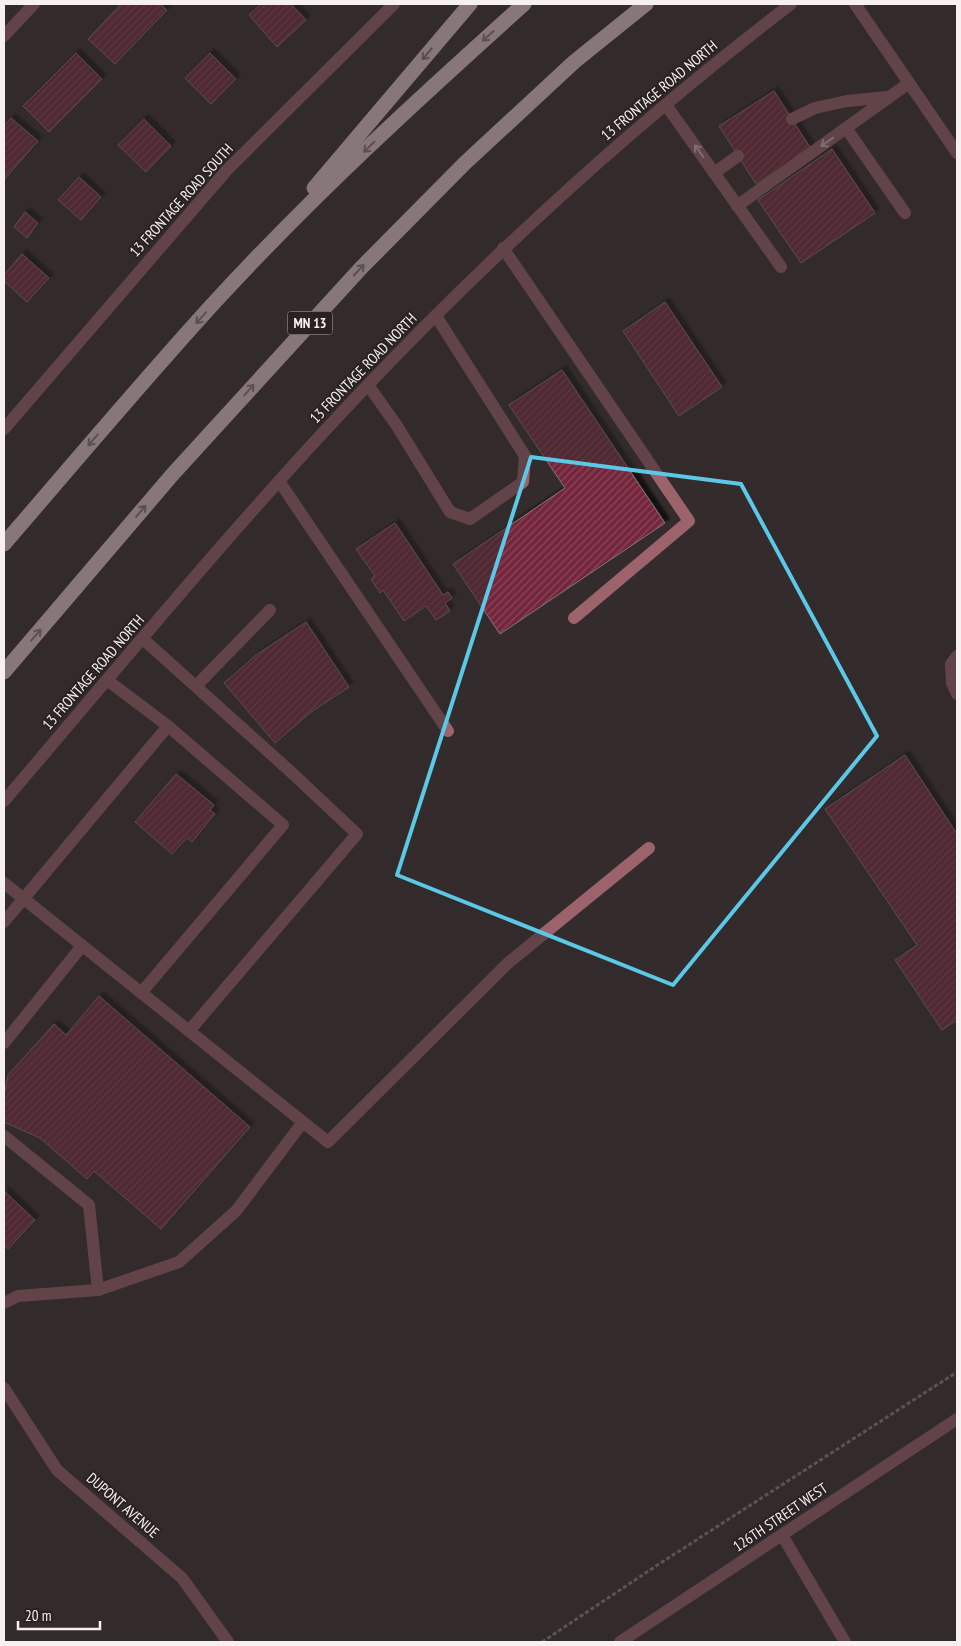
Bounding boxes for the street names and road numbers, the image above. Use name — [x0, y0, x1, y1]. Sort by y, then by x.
street label: 13 FRONTAGE ROAD NORTH — [597, 36, 721, 144]
street label: 13 FRONTAGE ROAD SOUTH — [125, 140, 237, 260]
street label: 13 FRONTAGE ROAD NORTH — [305, 309, 421, 427]
road number: MN 13 — [288, 312, 332, 334]
street label: 13 FRONTAGE ROAD NORTH — [38, 611, 148, 733]
street label: DUPONT AVENUE — [83, 1468, 163, 1542]
street label: 126TH STREET WEST — [729, 1478, 831, 1556]

